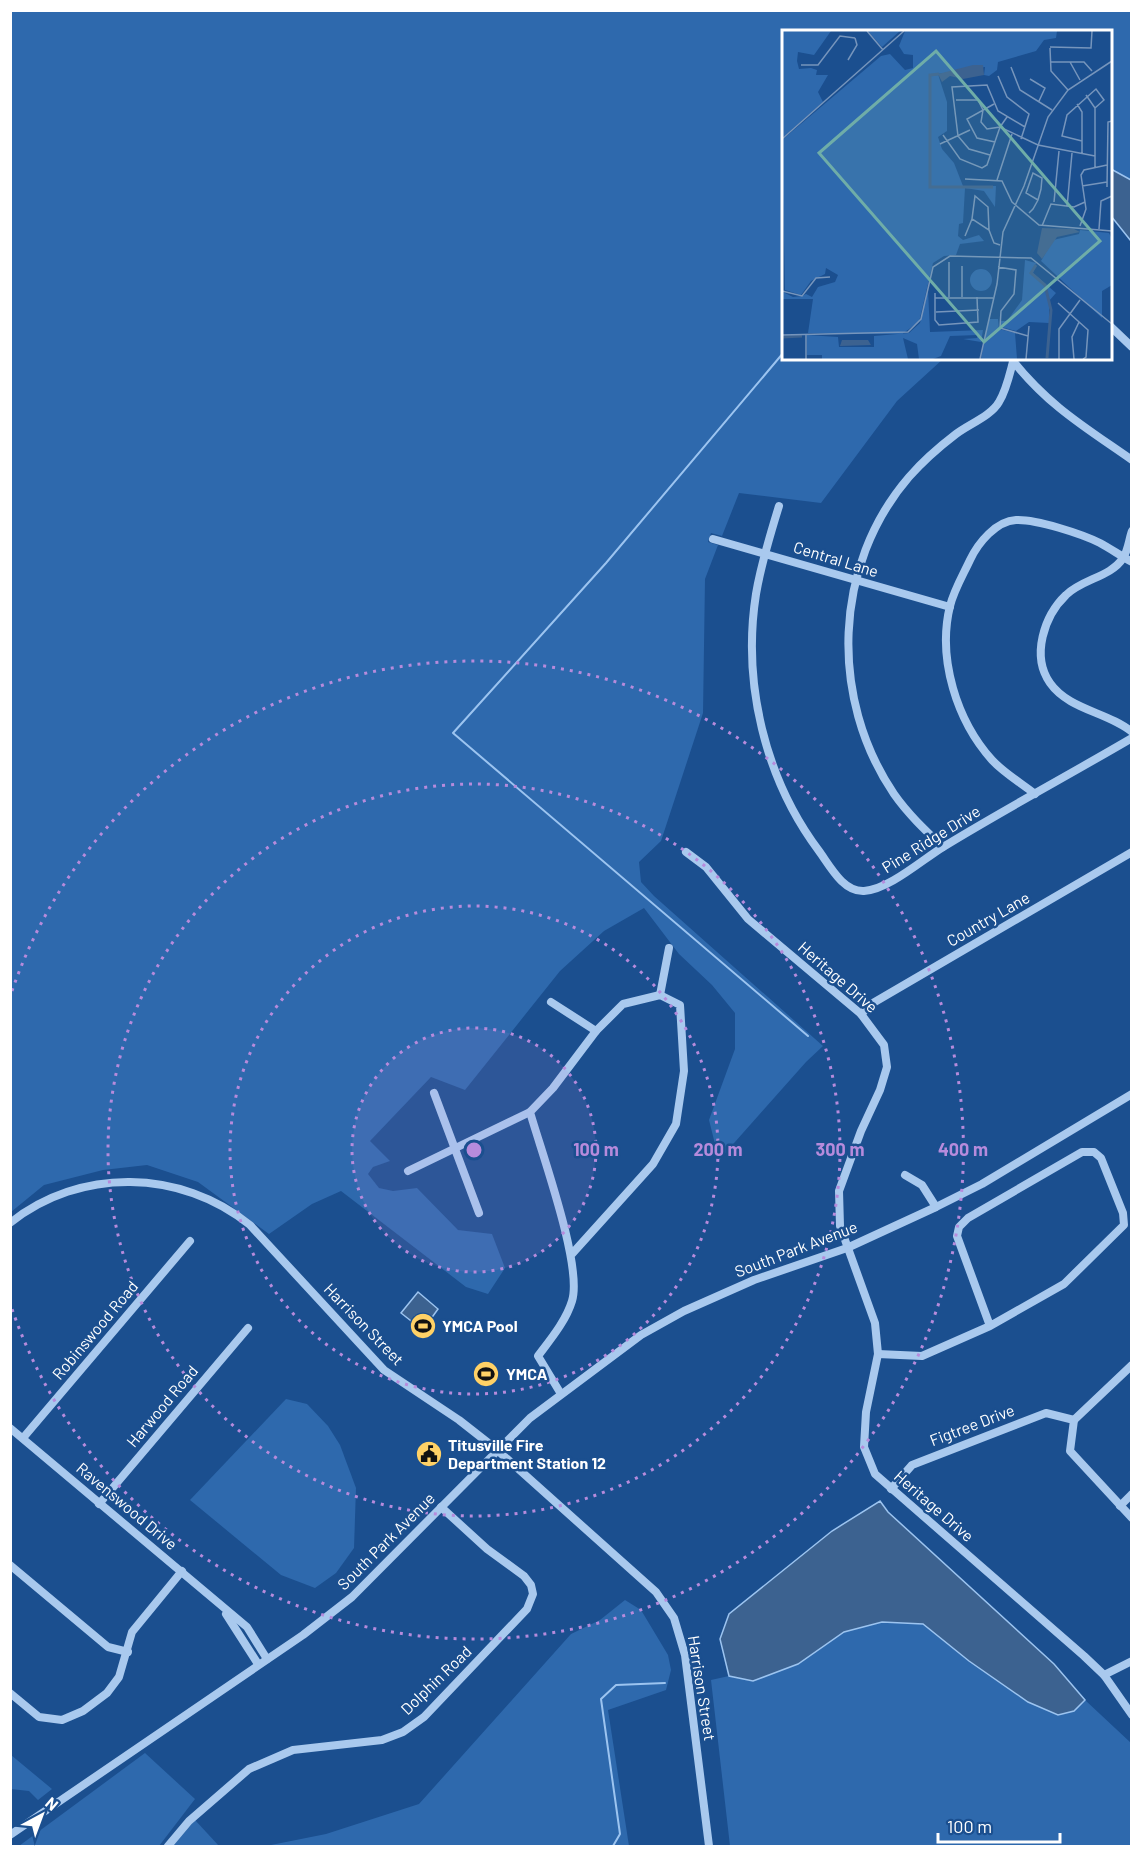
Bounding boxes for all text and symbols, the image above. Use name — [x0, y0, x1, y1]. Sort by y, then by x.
inset map — [782, 30, 1112, 360]
street label: Central Lane — [791, 537, 881, 580]
street label: Pine Ridge Drive — [878, 801, 983, 876]
street label: Country Lane — [943, 887, 1033, 950]
street label: Heritage Drive — [795, 937, 882, 1016]
text: 100 m — [573, 1138, 619, 1160]
text: 200 m — [693, 1138, 743, 1160]
text: 300 m — [816, 1138, 864, 1160]
text: 400 m — [938, 1138, 988, 1160]
centre of rings — [464, 1140, 484, 1160]
street label: South Park Avenue — [732, 1216, 860, 1281]
street label: Robinswood Road — [48, 1276, 141, 1383]
street label: Harrison Street — [321, 1279, 408, 1368]
sports icon: YMCA Pool — [408, 1311, 438, 1341]
place label: YMCA Pool — [442, 1316, 518, 1335]
sports icon: YMCA — [471, 1359, 501, 1389]
street label: Harwood Road — [122, 1361, 201, 1450]
place label: YMCA — [506, 1364, 548, 1383]
street label: Figtree Drive — [927, 1400, 1017, 1449]
place label: Titusville Fire Department Station 12 — [448, 1435, 606, 1472]
public building icon: Titusville Fire Department Station 12 — [414, 1439, 444, 1469]
street label: Ravenswood Drive — [73, 1458, 182, 1553]
street label: Heritage Drive — [891, 1466, 978, 1545]
street label: South Park Avenue — [333, 1488, 438, 1593]
street label: Harrison Street — [685, 1634, 720, 1742]
street label: Dolphin Road — [396, 1641, 475, 1718]
north arrow — [12, 1785, 72, 1845]
text: N — [42, 1793, 62, 1814]
scale bar — [938, 1806, 1060, 1844]
text: 100 m — [947, 1815, 992, 1837]

